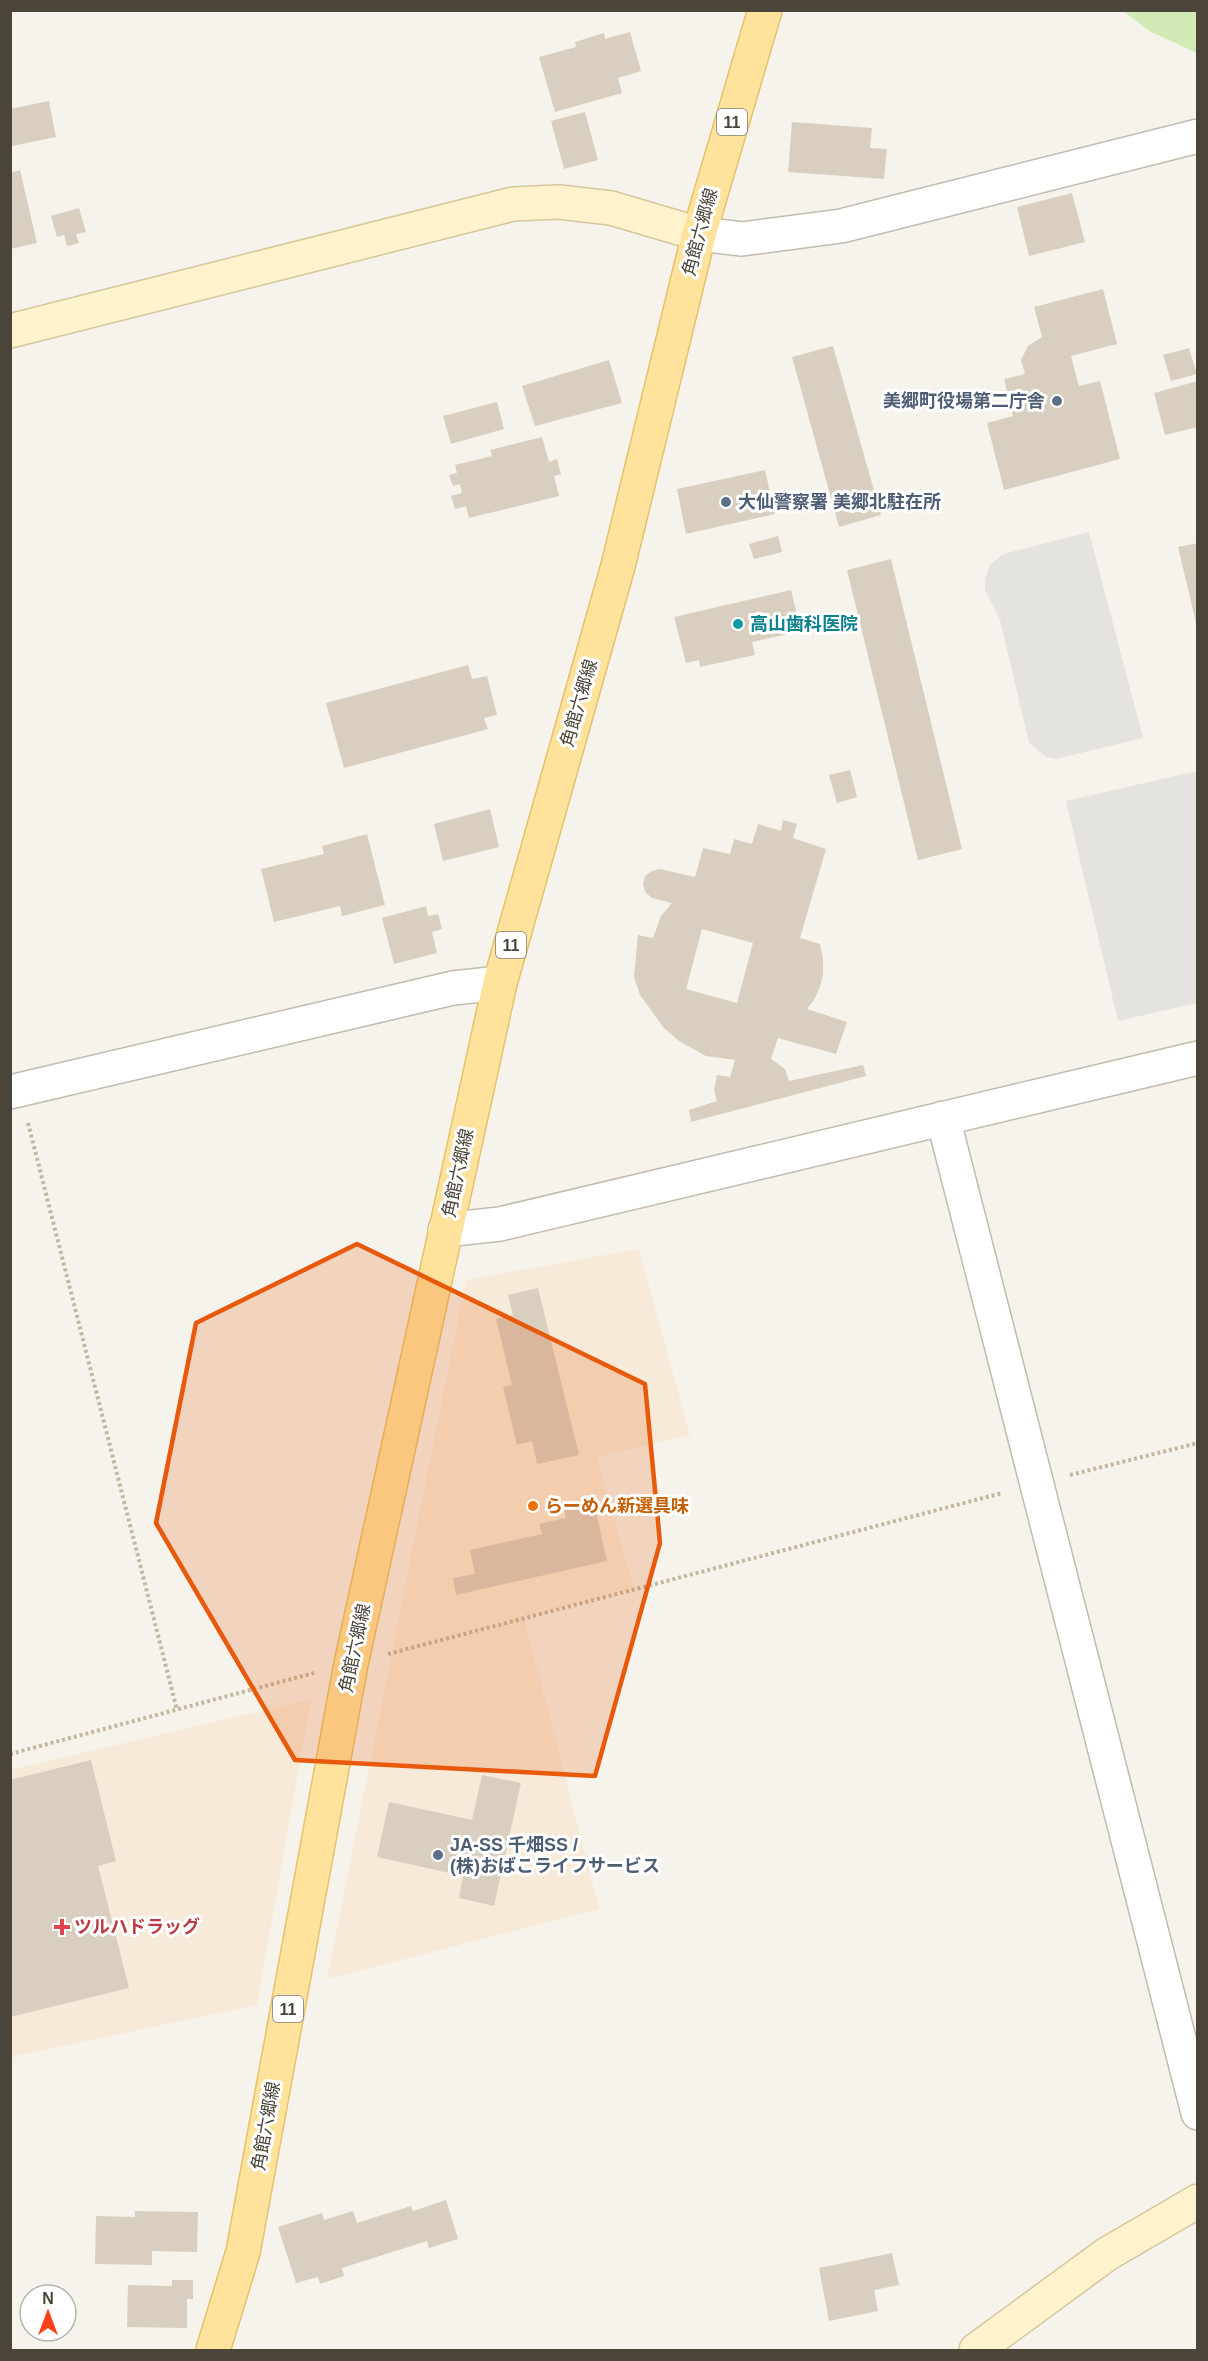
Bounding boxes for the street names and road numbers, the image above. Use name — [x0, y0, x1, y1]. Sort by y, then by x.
road number: 11 — [717, 109, 747, 135]
street label: 角館六郷線 — [679, 186, 721, 278]
street label: 角館六郷線 — [557, 657, 601, 749]
road number: 11 — [496, 932, 526, 958]
street label: 角館六郷線 — [439, 1127, 477, 1219]
street label: 角館六郷線 — [336, 1602, 374, 1694]
road number: 11 — [273, 1996, 303, 2022]
street label: 角館六郷線 — [248, 2080, 284, 2172]

